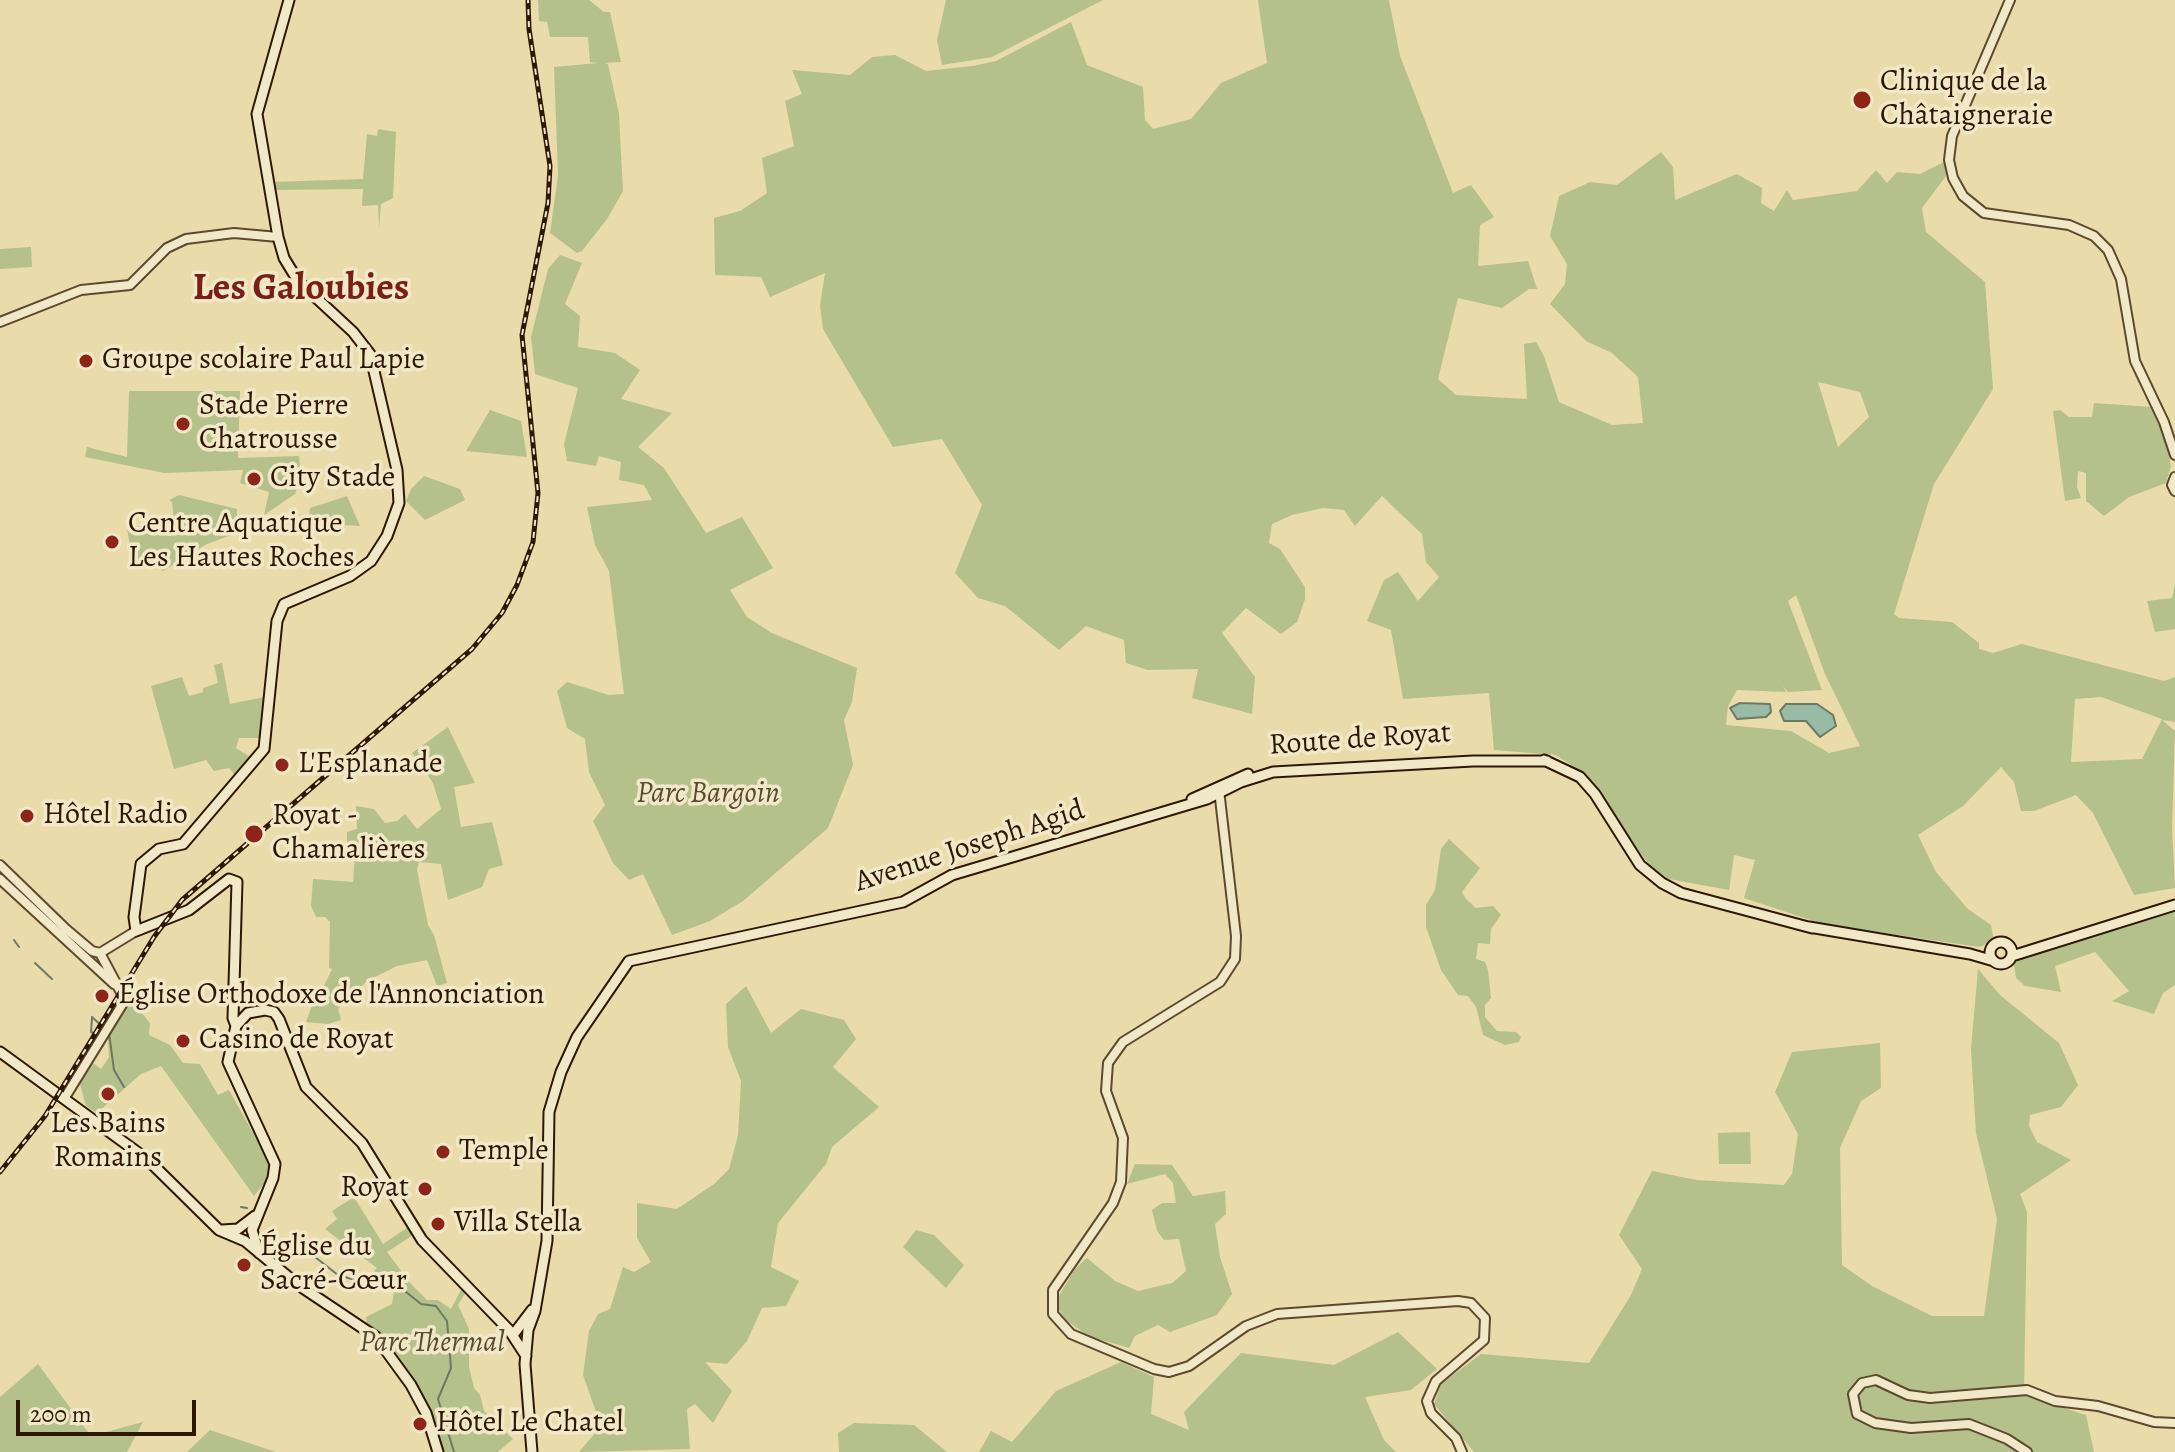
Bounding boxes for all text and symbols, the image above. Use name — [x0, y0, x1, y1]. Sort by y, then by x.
place label: Clinique de la Châtaigneraie — [1880, 65, 2053, 136]
marker: Clinique de la Châtaigneraie — [1851, 89, 1873, 111]
district label: Les Galoubies — [193, 267, 409, 313]
place label: Groupe scolaire Paul Lapie — [102, 343, 425, 379]
marker: Groupe scolaire Paul Lapie — [77, 352, 95, 370]
place label: Stade Pierre Chatrousse — [199, 389, 349, 460]
marker: Stade Pierre Chatrousse — [174, 415, 192, 433]
place label: City Stade — [270, 461, 395, 497]
marker: City Stade — [245, 470, 263, 488]
place label: Centre Aquatique Les Hautes Roches — [128, 507, 355, 578]
marker: Centre Aquatique Les Hautes Roches — [103, 533, 121, 551]
street label: Route de Royat — [1268, 716, 1452, 764]
place label: L'Esplanade — [298, 747, 442, 783]
marker: L'Esplanade — [273, 756, 291, 774]
park label: Parc Bargoin — [636, 777, 780, 813]
street label: Avenue Joseph Agid — [851, 793, 1089, 901]
place label: Hôtel Radio — [43, 798, 188, 834]
place label: Royat - Chamalières — [272, 799, 426, 870]
marker: Hôtel Radio — [18, 807, 36, 825]
marker: Royat - Chamalières — [243, 823, 265, 845]
place label: Église Orthodoxe de l'Annonciation — [118, 978, 545, 1014]
marker: Église Orthodoxe de l'Annonciation — [93, 987, 111, 1005]
place label: Casino de Royat — [199, 1023, 394, 1059]
marker: Casino de Royat — [174, 1032, 192, 1050]
marker: Les Bains Romains — [99, 1085, 117, 1103]
place label: Les Bains Romains — [50, 1107, 166, 1178]
place label: Temple — [459, 1134, 549, 1170]
marker: Temple — [434, 1143, 452, 1161]
place label: Royat — [340, 1171, 409, 1207]
marker: Royat — [416, 1180, 434, 1198]
place label: Villa Stella — [454, 1206, 582, 1242]
marker: Villa Stella — [429, 1215, 447, 1233]
place label: Église du Sacré-Cœur — [260, 1230, 407, 1300]
marker: Église du Sacré-Cœur — [235, 1256, 253, 1274]
park label: Parc Thermal — [359, 1326, 505, 1362]
scale bar — [20, 1384, 200, 1434]
text: 200 m — [30, 1398, 92, 1430]
place label: Hôtel Le Chatel — [436, 1406, 624, 1442]
marker: Hôtel Le Chatel — [411, 1415, 429, 1433]

